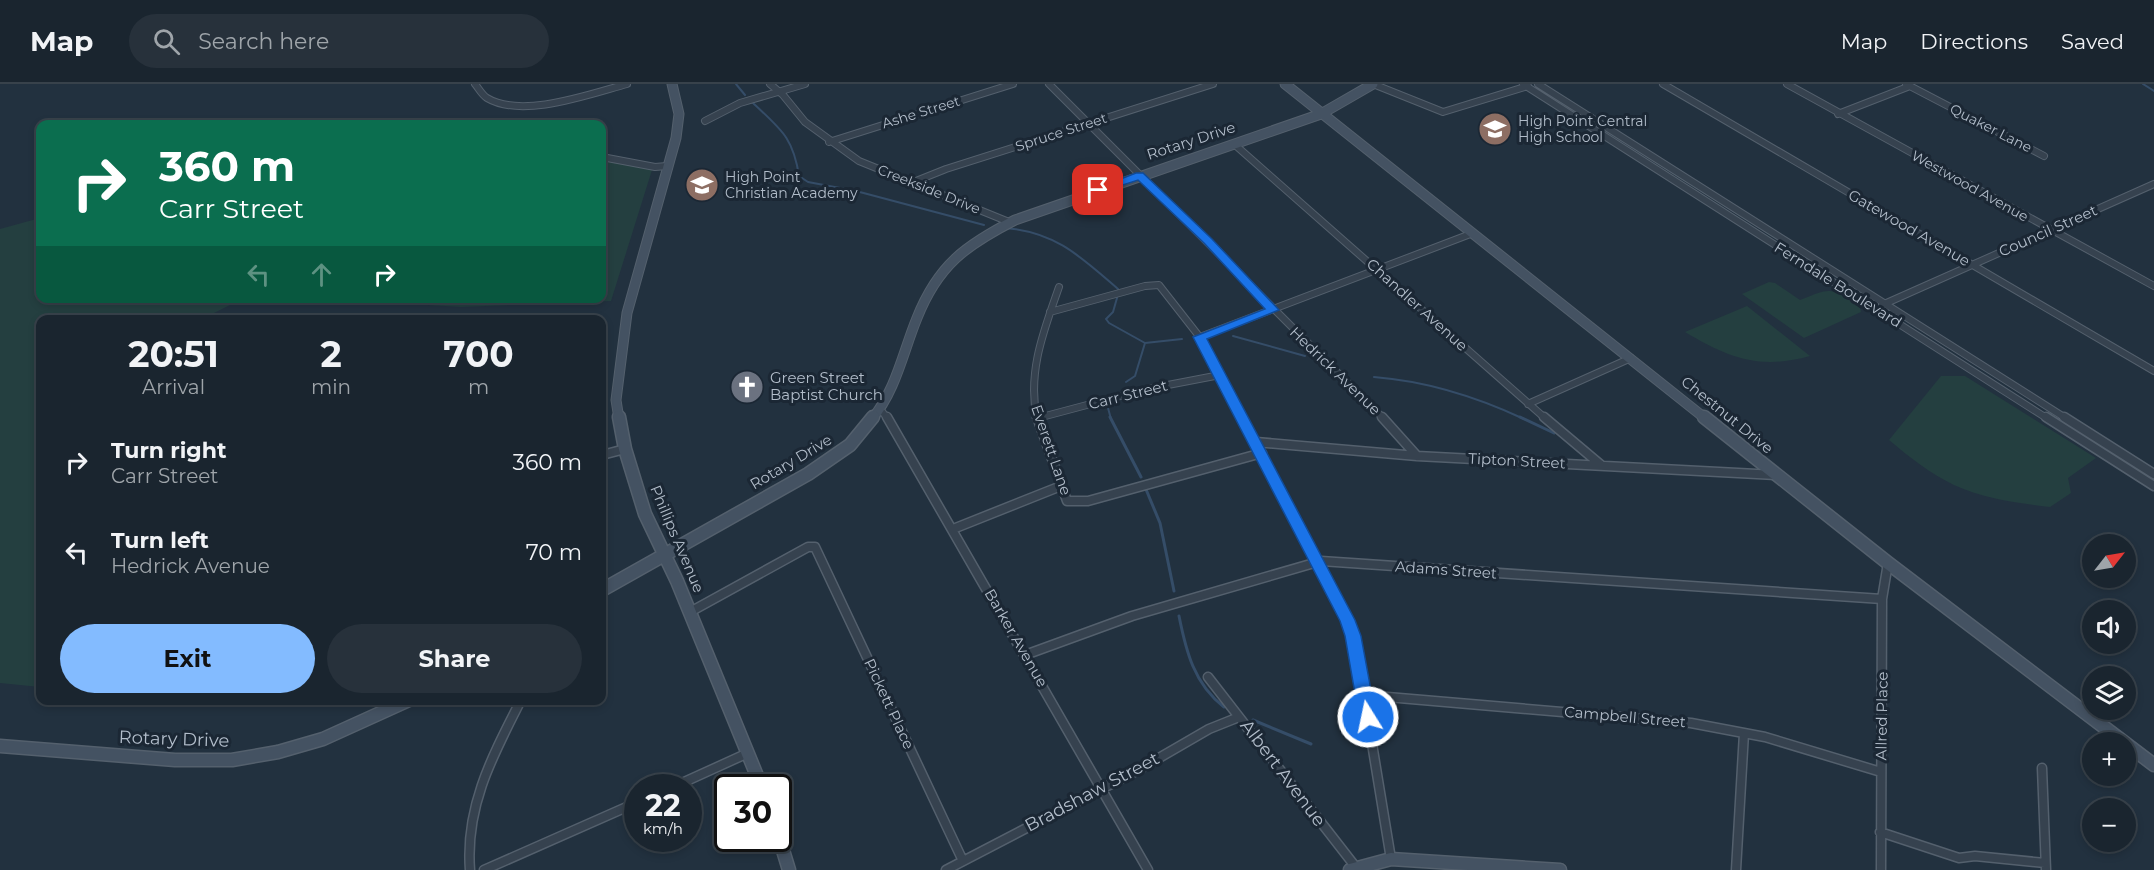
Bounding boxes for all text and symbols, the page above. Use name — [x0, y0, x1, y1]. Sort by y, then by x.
search box — [129, 14, 549, 68]
text: Map — [30, 24, 93, 58]
icon: search — [150, 25, 183, 58]
text: Search here — [198, 28, 329, 55]
text: Map — [1841, 29, 1887, 54]
text: Directions — [1920, 29, 2028, 54]
text: Saved — [2061, 29, 2124, 54]
street label: Ashe Street — [880, 92, 963, 132]
street label: Quaker Lane — [1947, 100, 2035, 156]
street label: Spruce Street — [1013, 109, 1109, 155]
school or university icon: High Point Central High School — [1477, 111, 1513, 147]
place label: High Point Central High School — [1518, 112, 1647, 146]
street label: Rotary Drive — [1144, 117, 1238, 164]
text: 360 m — [159, 140, 295, 192]
icon: right — [60, 144, 138, 222]
street label: Westwood Avenue — [1908, 146, 2032, 226]
street label: Creekside Drive — [875, 160, 983, 218]
pin — [1072, 164, 1123, 215]
school or university icon: High Point Christian Academy — [684, 167, 720, 203]
place label: High Point Christian Academy — [725, 168, 858, 202]
icon: arrive — [1081, 173, 1114, 206]
street label: Gatewood Avenue — [1845, 185, 1974, 270]
text: Carr Street — [159, 192, 304, 225]
street label: Council Street — [1996, 200, 2100, 261]
street label: Ferndale Boulevard — [1771, 238, 1906, 332]
street label: Chandler Avenue — [1363, 254, 1472, 355]
icon: left — [242, 258, 275, 291]
icon: ahead — [305, 258, 338, 291]
icon: right — [368, 258, 401, 291]
street label: Hedrick Avenue — [1286, 322, 1385, 419]
text: 20:51 — [128, 332, 219, 376]
text: 2 — [320, 332, 342, 376]
text: 700 — [443, 332, 514, 376]
place label: Green Street Baptist Church — [770, 368, 883, 404]
church icon: Green Street Baptist Church — [729, 369, 765, 405]
street label: Chestnut Drive — [1678, 372, 1777, 457]
text: Arrival — [142, 375, 205, 399]
text: min — [311, 375, 351, 399]
text: m — [468, 375, 489, 399]
street label: Carr Street — [1086, 376, 1169, 413]
street label: Everett Lane — [1027, 402, 1076, 498]
street label: Rotary Drive — [746, 430, 835, 493]
text: Turn right — [111, 437, 226, 464]
icon: right — [60, 446, 93, 479]
street label: Tipton Street — [1468, 448, 1566, 473]
text: 360 m — [513, 449, 582, 476]
text: Carr Street — [111, 464, 218, 488]
street label: Phillips Avenue — [646, 482, 709, 595]
text: Turn left — [111, 527, 209, 554]
north arrow — [2082, 534, 2136, 588]
map controls — [2082, 534, 2136, 852]
icon: left — [60, 536, 93, 569]
text: 70 m — [526, 539, 582, 566]
text: Hedrick Avenue — [111, 554, 270, 578]
street label: Adams Street — [1394, 556, 1498, 583]
street label: Barker Avenue — [981, 585, 1052, 690]
button: sound — [2082, 600, 2136, 654]
button: Exit — [60, 624, 315, 693]
button: Share — [327, 624, 582, 693]
street label: Pickett Place — [860, 655, 919, 752]
button: layers — [2082, 666, 2136, 720]
street label: Allred Place — [1871, 671, 1892, 761]
position arrow — [1336, 685, 1400, 749]
street label: Campbell Street — [1563, 702, 1687, 731]
street label: Albert Avenue — [1236, 715, 1330, 831]
street label: Rotary Drive — [118, 726, 230, 752]
button: + — [2082, 732, 2136, 786]
street label: Bradshaw Street — [1021, 747, 1163, 837]
speed limit sign: 30 — [714, 774, 792, 852]
text: 22 — [645, 787, 681, 824]
button: − — [2082, 798, 2136, 852]
text: km/h — [643, 819, 683, 838]

